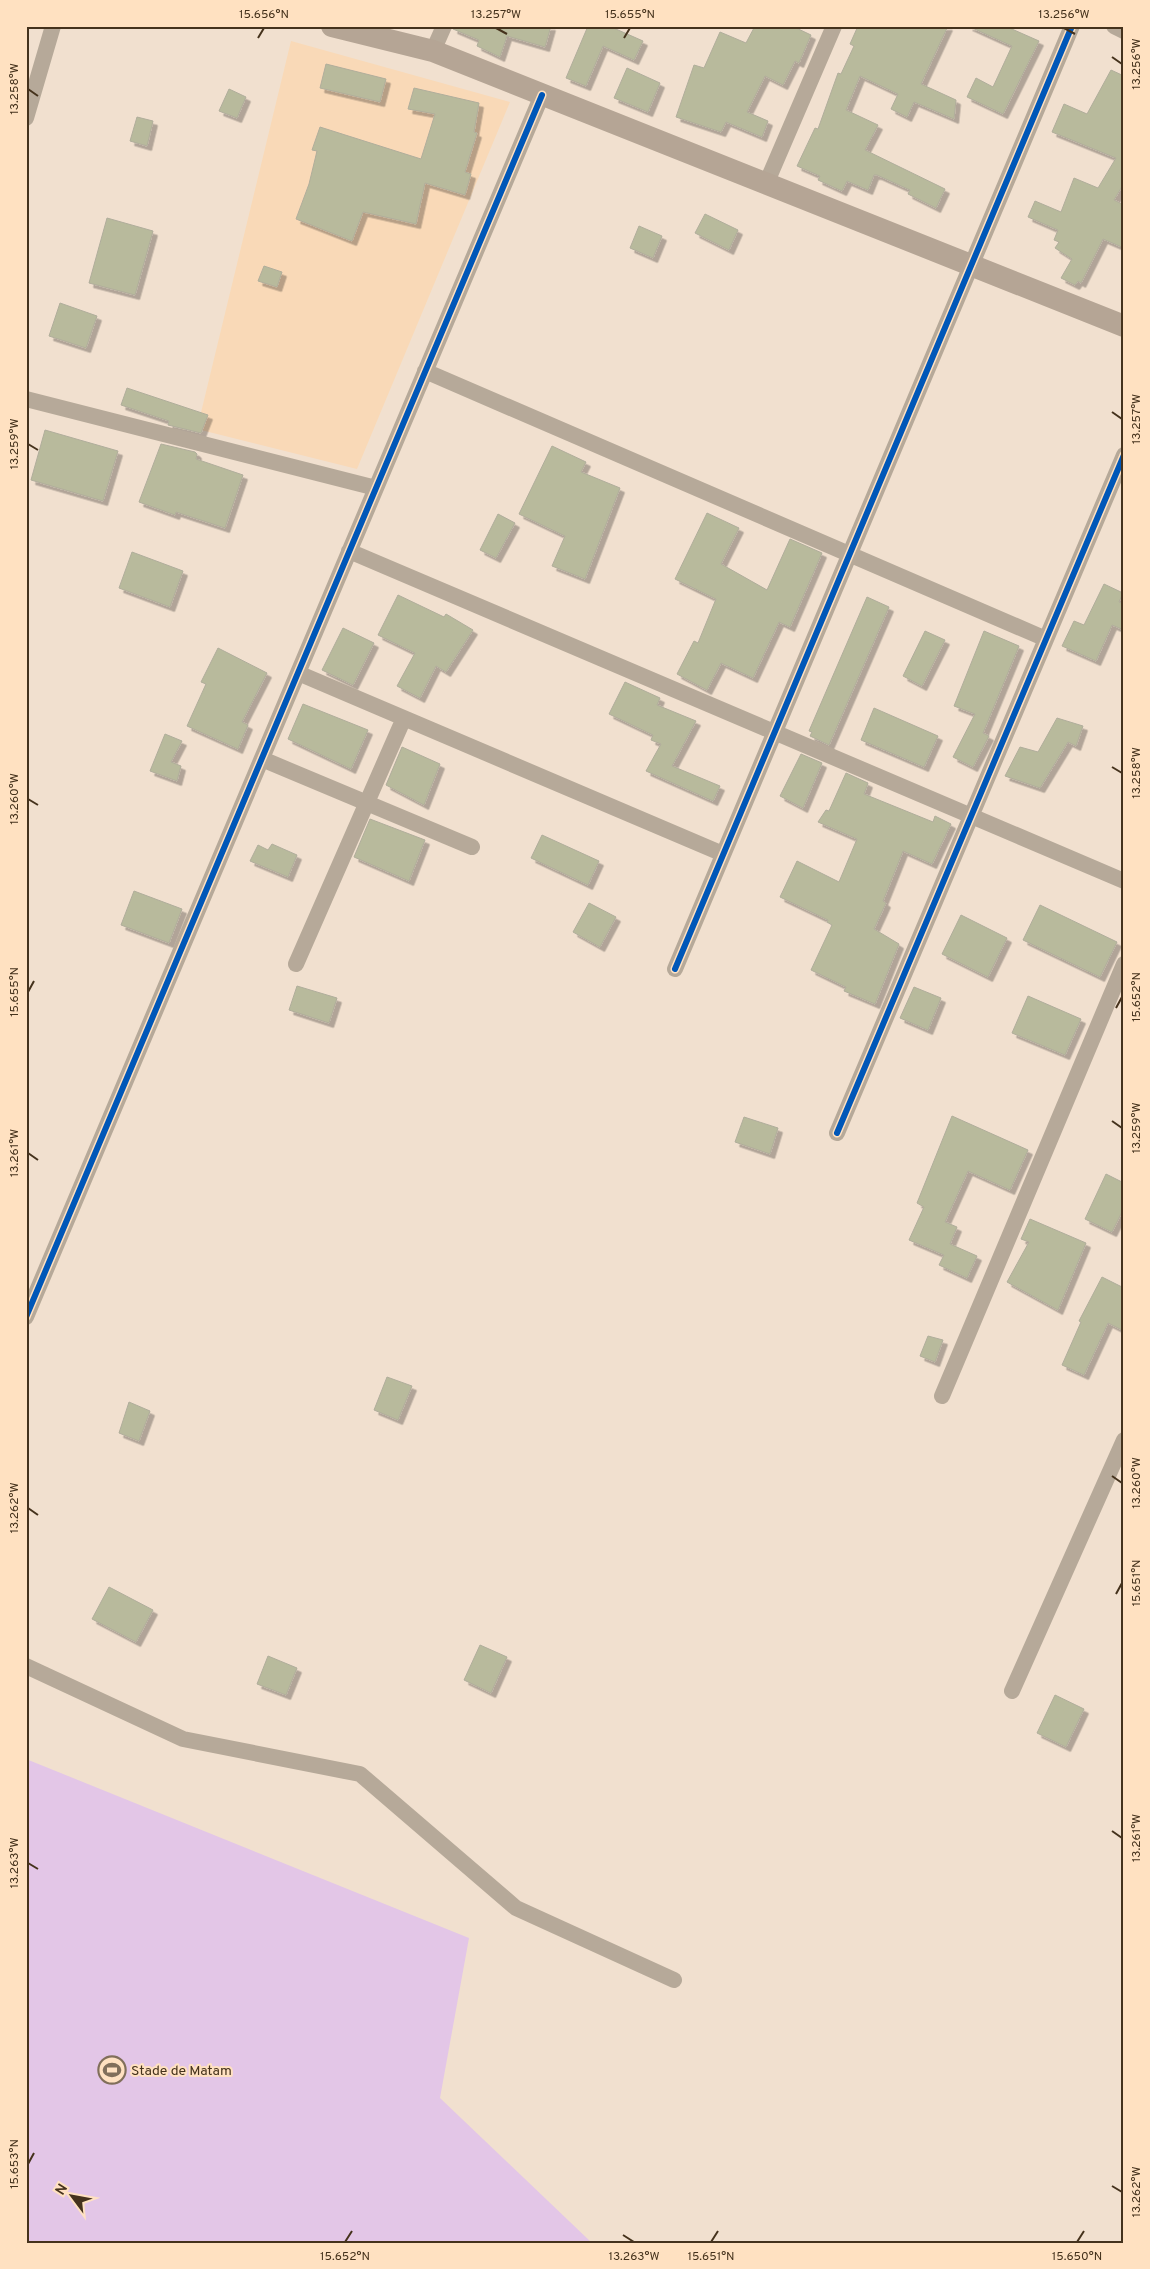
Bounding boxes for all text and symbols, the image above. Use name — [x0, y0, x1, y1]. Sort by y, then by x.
text: 15.656°N — [239, 7, 289, 23]
text: 13.257°W — [471, 7, 521, 23]
text: 15.655°N — [605, 7, 655, 23]
text: 13.256°W — [1038, 7, 1090, 23]
text: 13.256°W — [1129, 38, 1145, 90]
text: 13.258°W — [7, 63, 23, 115]
text: 13.257°W — [1129, 394, 1145, 444]
text: 13.259°W — [7, 418, 23, 470]
text: 13.258°W — [1129, 747, 1145, 799]
text: 13.260°W — [7, 773, 23, 825]
text: 15.655°N — [7, 967, 23, 1017]
text: 15.652°N — [1129, 972, 1145, 1022]
text: 13.259°W — [1129, 1102, 1145, 1154]
text: 13.261°W — [7, 1129, 23, 1177]
text: 13.260°W — [1129, 1457, 1145, 1509]
text: 13.262°W — [7, 1482, 23, 1534]
text: 15.651°N — [1129, 1559, 1145, 1607]
text: 13.261°W — [1129, 1814, 1145, 1862]
text: 13.263°W — [7, 1837, 23, 1889]
sports icon: Stade de Matam — [97, 2055, 127, 2085]
place label: Stade de Matam — [131, 2063, 232, 2080]
text: 15.653°N — [7, 2139, 23, 2189]
text: 13.262°W — [1129, 2166, 1145, 2218]
north arrow — [48, 2172, 98, 2222]
text: N — [52, 2181, 72, 2199]
text: 15.652°N — [320, 2249, 370, 2265]
text: 13.263°W — [608, 2249, 660, 2265]
text: 15.651°N — [687, 2249, 735, 2265]
text: 15.650°N — [1052, 2249, 1102, 2265]

